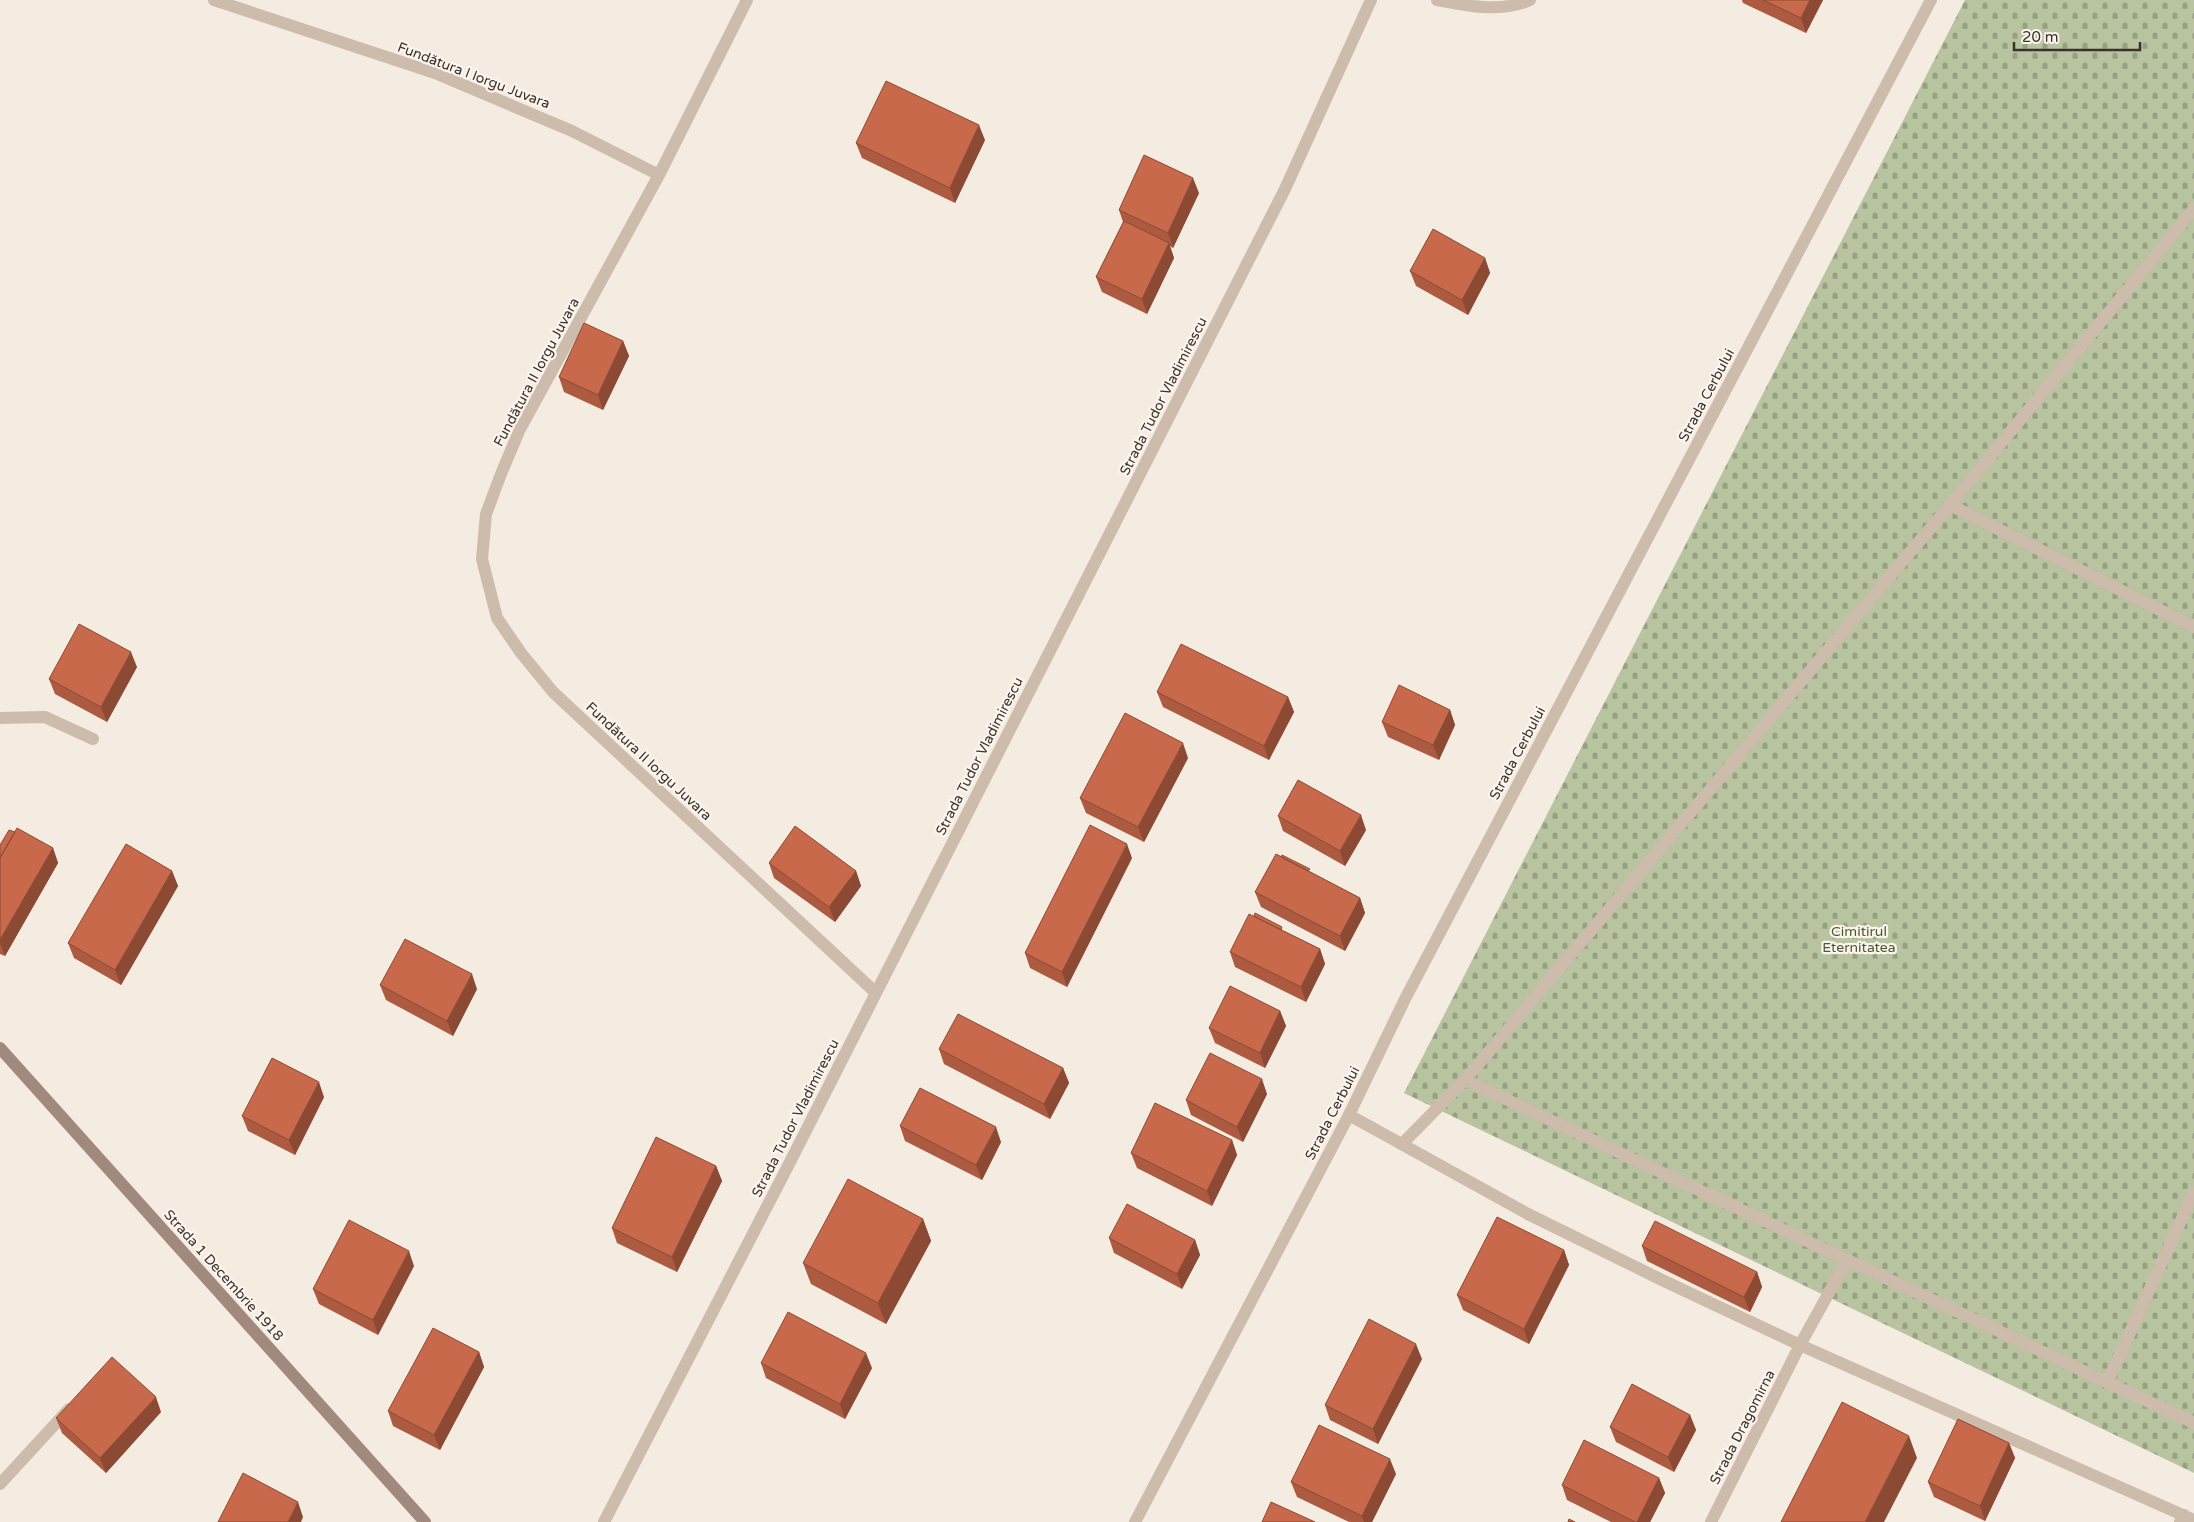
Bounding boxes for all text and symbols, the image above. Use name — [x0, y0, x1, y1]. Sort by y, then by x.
scale bar — [2014, 20, 2140, 52]
text: 20 m — [2022, 28, 2059, 46]
street label: Fundătura I Iorgu Juvara — [395, 39, 552, 112]
street label: Fundătura II Iorgu Juvara — [490, 295, 583, 449]
street label: Strada Tudor Vladimirescu — [1116, 314, 1211, 478]
street label: Strada Cerbului — [1675, 346, 1738, 445]
street label: Strada Tudor Vladimirescu — [932, 674, 1027, 838]
street label: Fundătura II Iorgu Juvara — [582, 699, 715, 824]
street label: Strada Cerbului — [1486, 704, 1549, 803]
park label: Cimitirul Eternitatea — [1822, 923, 1896, 956]
street label: Strada Tudor Vladimirescu — [748, 1036, 843, 1200]
street label: Strada Cerbului — [1302, 1064, 1363, 1163]
street label: Strada 1 Decembrie 1918 — [160, 1206, 287, 1345]
street label: Strada Dragomirna — [1706, 1367, 1779, 1487]

